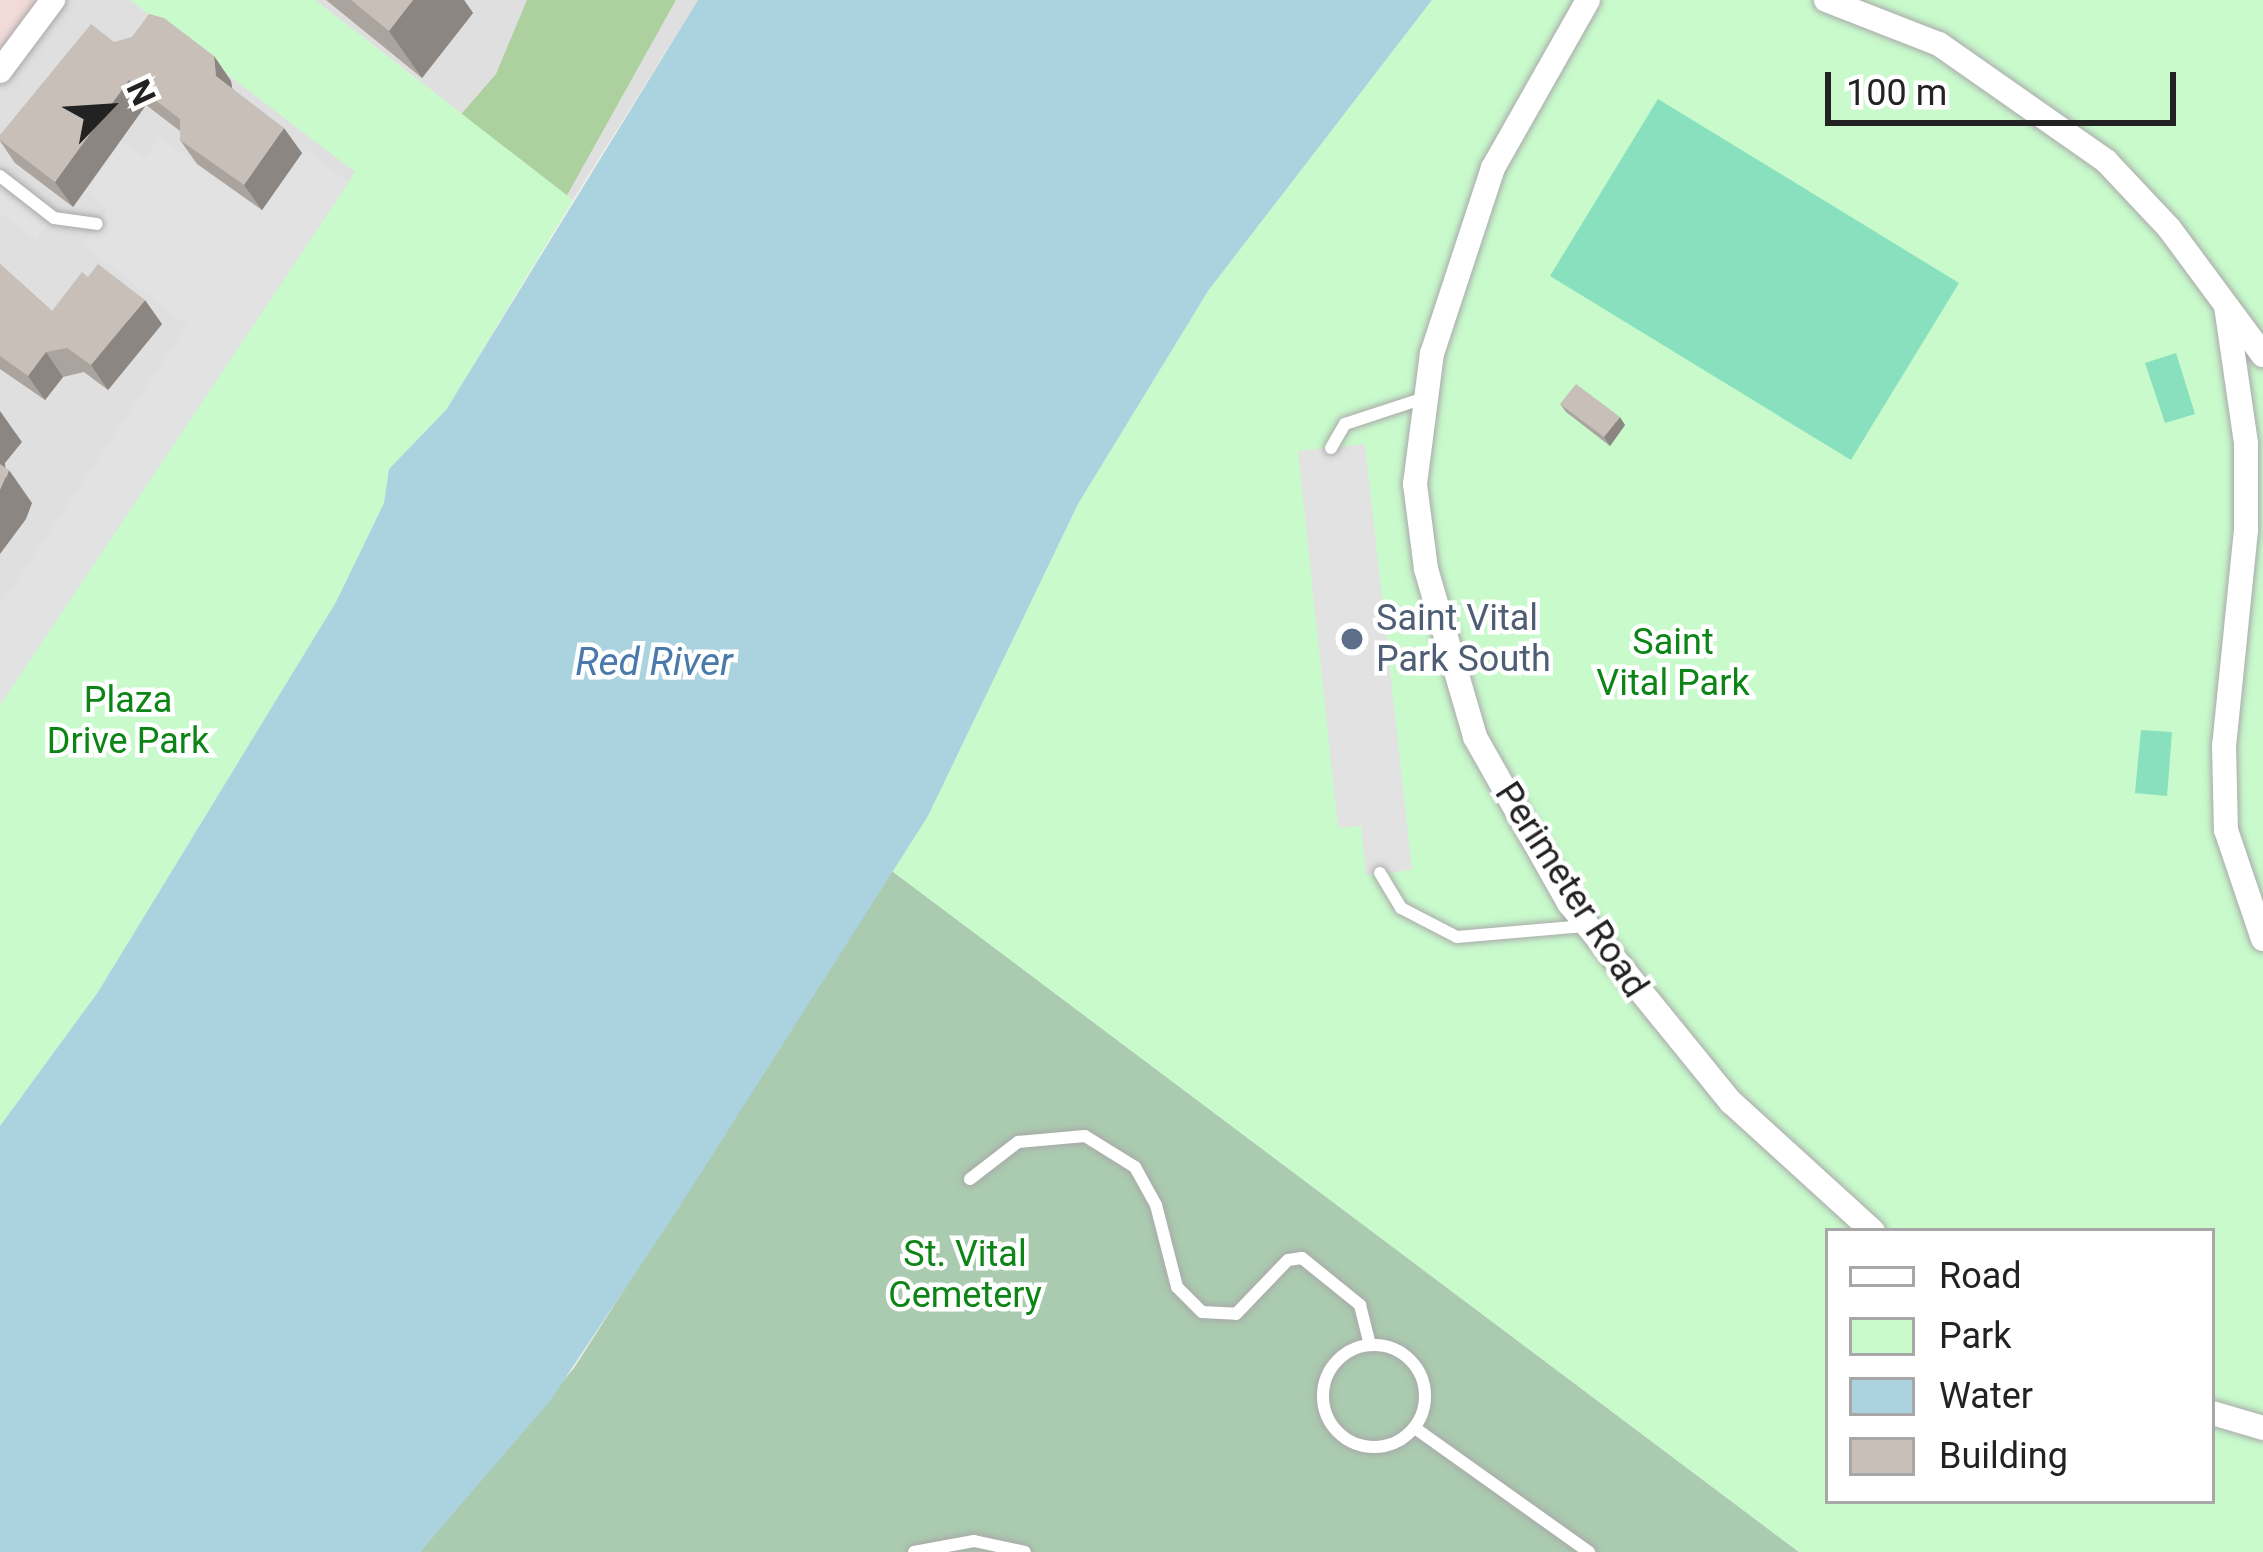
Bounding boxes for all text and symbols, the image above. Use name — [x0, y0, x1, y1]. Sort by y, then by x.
north arrow — [48, 48, 168, 168]
scale bar — [1831, 48, 2182, 122]
text: 100 m — [1846, 72, 1947, 114]
text: N — [118, 74, 164, 111]
place label: Saint Vital Park South — [1376, 596, 1551, 681]
park label: Saint Vital Park — [1596, 620, 1750, 705]
marker: Saint Vital Park South — [1339, 626, 1365, 652]
water label: Red River — [575, 639, 733, 685]
park label: Plaza Drive Park — [47, 678, 209, 763]
street label: Perimeter Road — [1485, 774, 1657, 1006]
legend — [1825, 1228, 2215, 1504]
park label: St. Vital Cemetery — [888, 1232, 1042, 1317]
text: Road — [1939, 1255, 2022, 1297]
text: Park — [1939, 1315, 2012, 1357]
text: Water — [1939, 1375, 2033, 1417]
text: Building — [1939, 1435, 2068, 1477]

